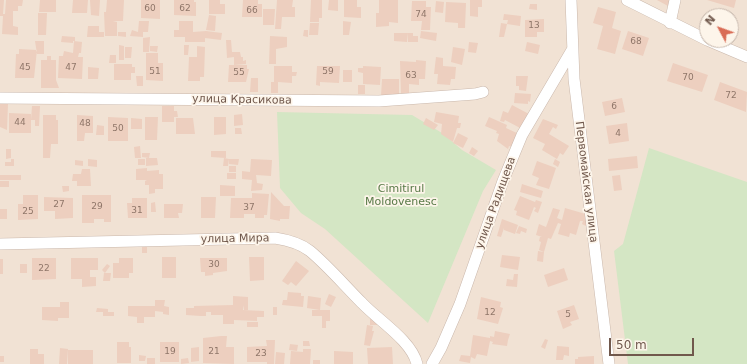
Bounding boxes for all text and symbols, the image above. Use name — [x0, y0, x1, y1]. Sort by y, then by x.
house number: 60 — [144, 4, 156, 14]
house number: 62 — [179, 4, 191, 14]
house number: 66 — [246, 6, 258, 16]
north arrow — [699, 8, 739, 48]
house number: 74 — [415, 10, 427, 20]
text: N — [702, 13, 718, 28]
house number: 13 — [528, 21, 540, 31]
house number: 68 — [630, 37, 642, 47]
house number: 45 — [19, 63, 31, 73]
house number: 47 — [65, 63, 77, 73]
house number: 51 — [149, 67, 161, 77]
house number: 59 — [322, 67, 334, 77]
house number: 55 — [233, 68, 245, 78]
house number: 63 — [405, 71, 417, 81]
house number: 70 — [682, 73, 694, 83]
house number: 72 — [725, 91, 737, 101]
street label: улица Красикова — [192, 93, 292, 107]
house number: 6 — [611, 102, 617, 112]
house number: 44 — [14, 118, 26, 128]
house number: 48 — [79, 119, 91, 129]
street label: Первомайская улица — [572, 121, 600, 243]
house number: 50 — [112, 124, 124, 134]
house number: 4 — [615, 129, 621, 139]
street label: улица Радищева — [473, 155, 519, 251]
park label: Cimitirul Moldovenesc — [365, 182, 437, 208]
house number: 27 — [53, 200, 65, 210]
house number: 29 — [91, 202, 103, 212]
house number: 37 — [243, 203, 255, 213]
house number: 31 — [131, 206, 143, 216]
house number: 25 — [22, 207, 34, 217]
street label: улица Мира — [201, 232, 269, 246]
house number: 30 — [208, 260, 220, 270]
house number: 22 — [38, 264, 50, 274]
house number: 12 — [484, 308, 496, 318]
house number: 5 — [565, 310, 571, 320]
scale bar — [611, 330, 696, 356]
text: 50 m — [616, 338, 647, 352]
house number: 19 — [164, 347, 176, 357]
house number: 21 — [208, 347, 220, 357]
house number: 23 — [255, 349, 267, 359]

